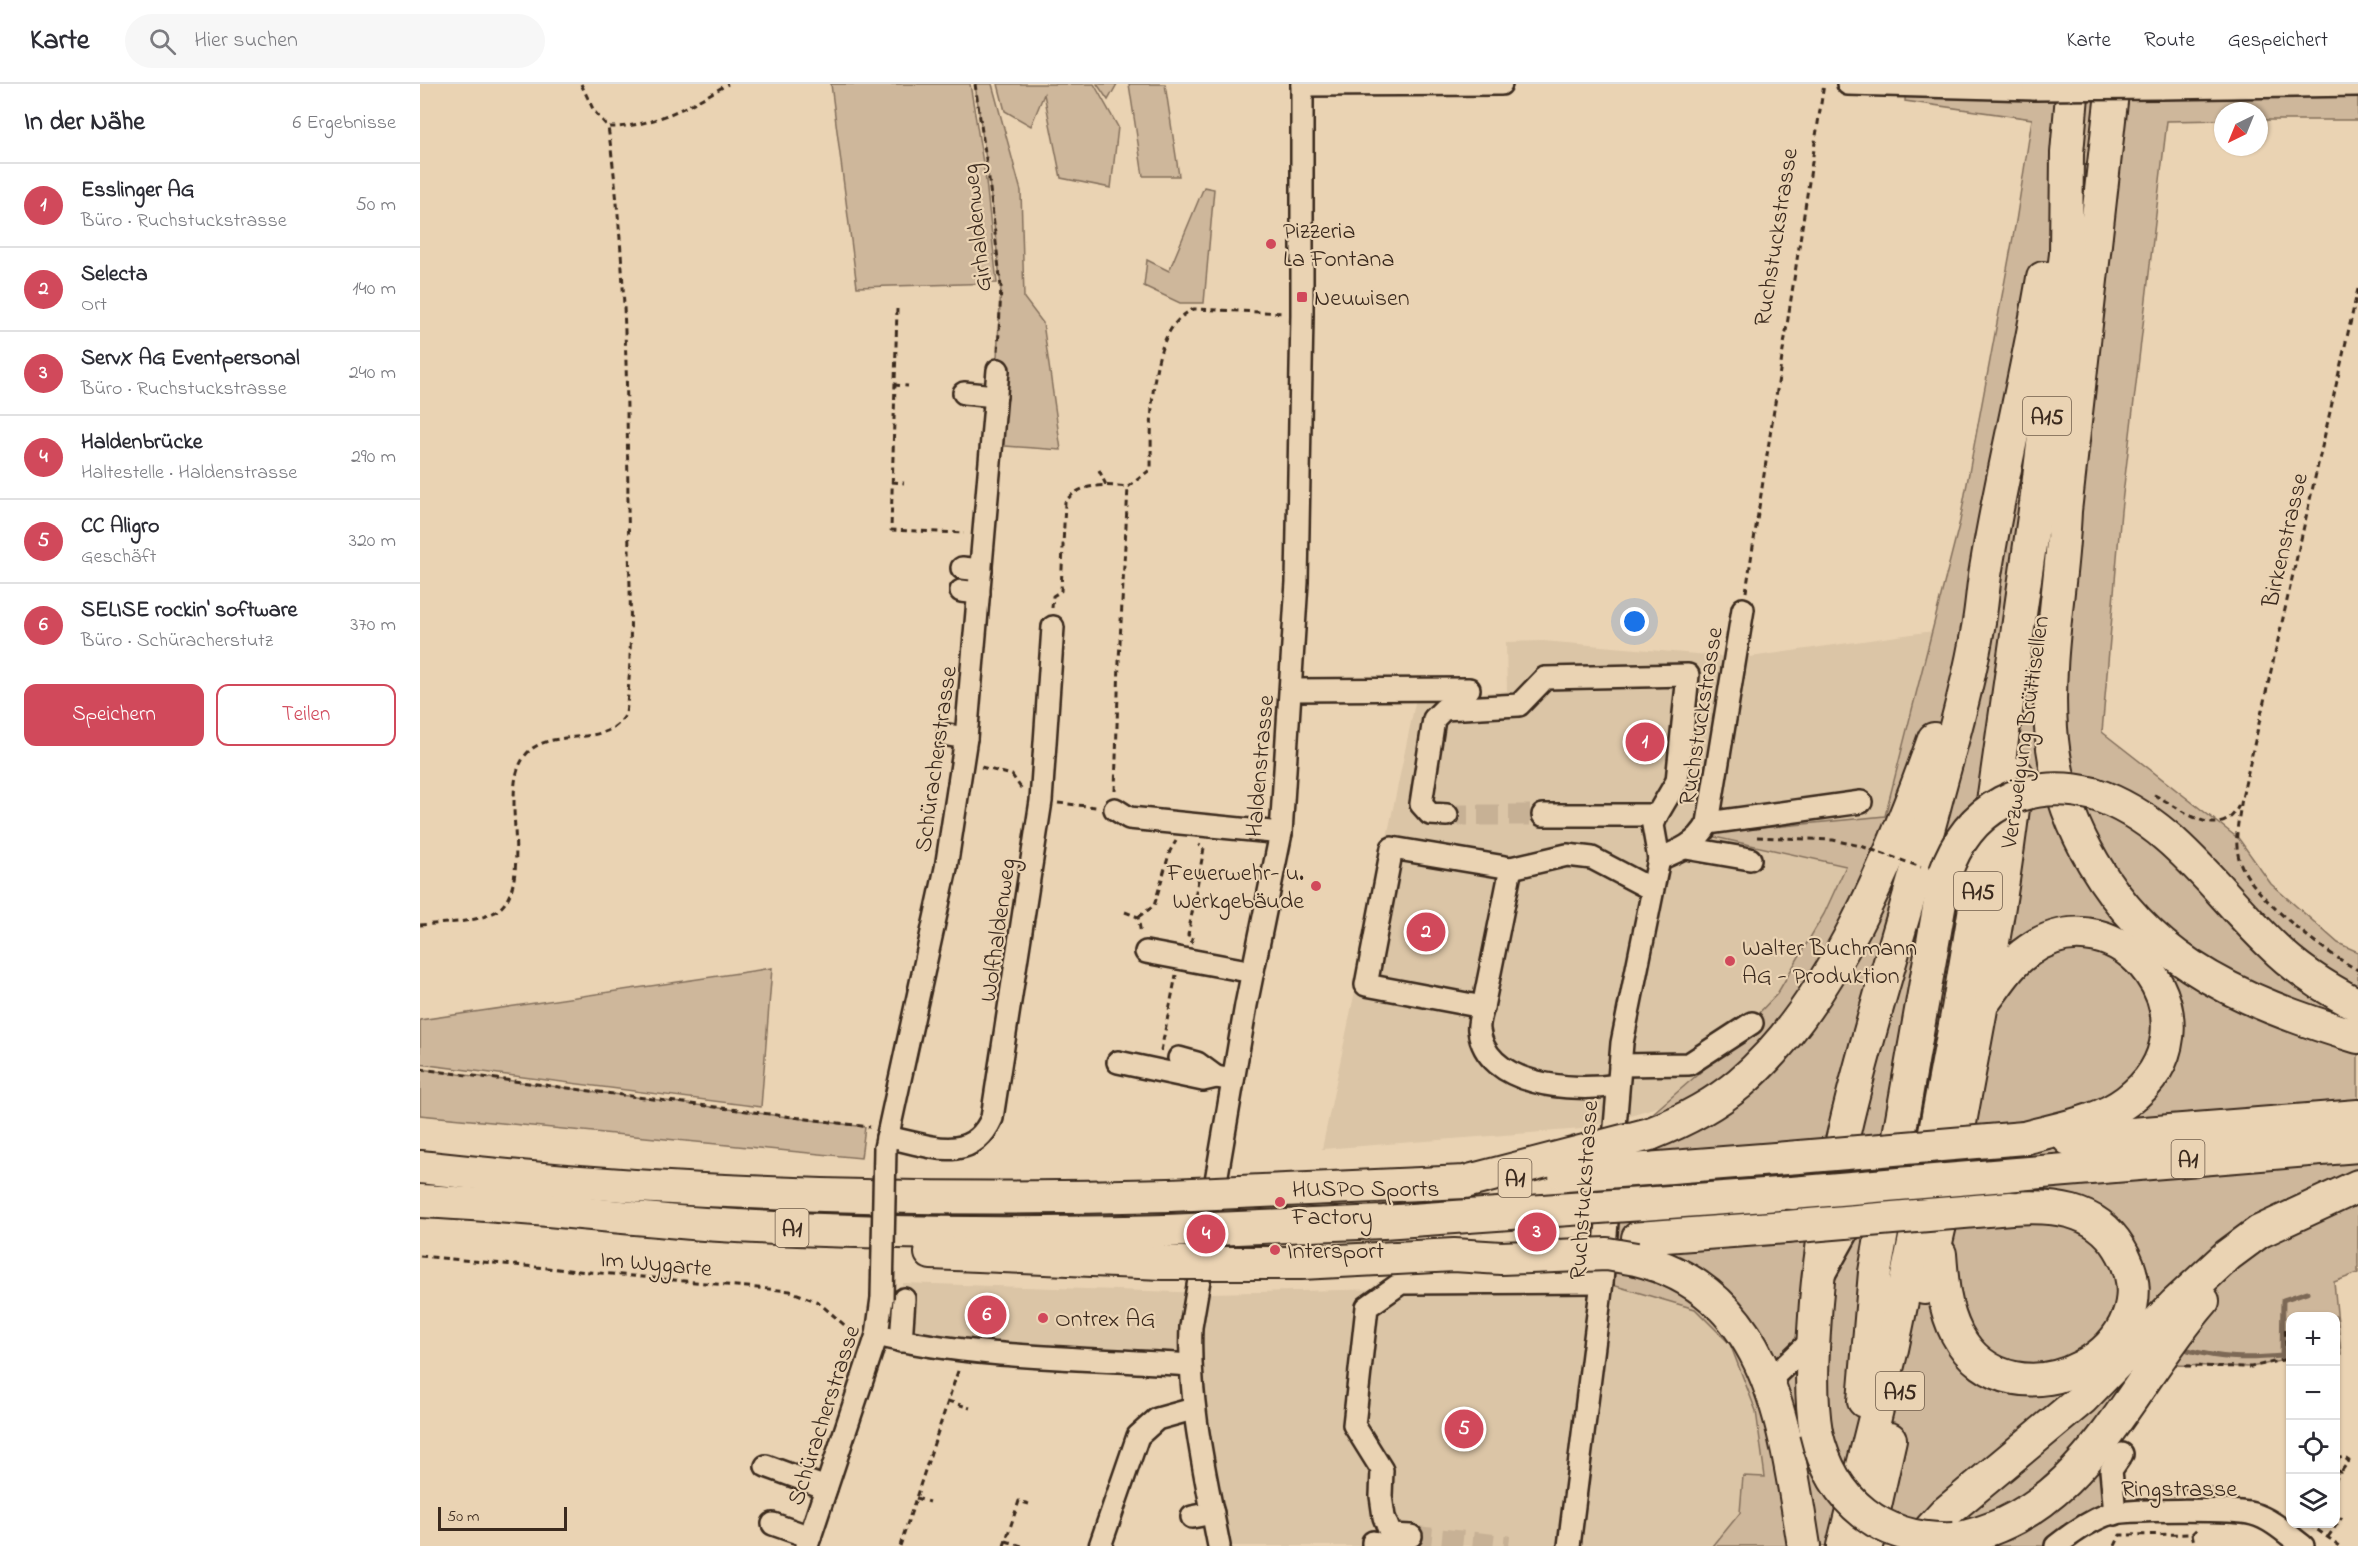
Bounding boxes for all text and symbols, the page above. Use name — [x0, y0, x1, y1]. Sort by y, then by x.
search box — [125, 14, 545, 68]
text: Karte — [30, 21, 89, 62]
icon: search — [146, 25, 179, 58]
text: Hier suchen — [194, 25, 298, 57]
text: Karte — [2066, 26, 2111, 56]
text: Route — [2144, 26, 2195, 56]
text: Gespeichert — [2228, 26, 2328, 56]
north arrow — [2214, 102, 2268, 156]
text: In der Nähe — [24, 104, 145, 142]
text: 6 Ergebnisse — [293, 109, 396, 138]
street label: Ruchstuckstrasse — [1746, 146, 1809, 329]
street label: Girhaldenweg — [954, 162, 1003, 294]
text: Esslinger AG — [81, 175, 195, 207]
text: 1 — [40, 191, 47, 220]
text: 50 m — [355, 191, 396, 220]
text: Büro · Ruchstuckstrasse — [81, 207, 287, 236]
place label: Pizzeria La Fontana — [1283, 215, 1394, 278]
marker: Pizzeria La Fontana — [1264, 237, 1278, 251]
text: Selecta — [81, 259, 148, 291]
text: 2 — [39, 275, 48, 304]
text: 140 m — [352, 275, 396, 304]
place label: Neuwisen — [1314, 282, 1409, 317]
marker: Neuwisen — [1295, 290, 1309, 304]
text: Ort — [81, 291, 107, 320]
text: ServX AG Eventpersonal — [81, 343, 300, 375]
text: 3 — [39, 359, 48, 388]
text: 240 m — [349, 359, 396, 388]
text: Büro · Ruchstuckstrasse — [81, 375, 287, 404]
road number: A15 — [2023, 397, 2071, 435]
text: Haldenbrücke — [81, 427, 203, 459]
text: 4 — [39, 443, 48, 472]
text: 290 m — [351, 443, 396, 472]
text: Haltestelle · Haldenstrasse — [81, 459, 297, 488]
street label: Birkenstrasse — [2254, 470, 2319, 612]
text: CC Aligro — [81, 511, 159, 543]
text: 5 — [38, 527, 49, 556]
text: 320 m — [349, 527, 396, 556]
text: Geschäft — [81, 543, 156, 572]
text: SELISE rockin' software — [81, 595, 297, 627]
your location — [1620, 607, 1649, 636]
text: 6 — [39, 611, 48, 640]
text: 370 m — [350, 611, 396, 640]
street label: Verzweigung Brüttisellen — [1993, 614, 2060, 852]
street label: Ruchstuckstrasse — [1671, 625, 1734, 808]
text: Büro · Schüracherstutz — [81, 627, 273, 656]
street label: Schüracherstrasse — [907, 664, 968, 855]
button: Speichern — [24, 684, 204, 746]
button: Teilen — [216, 684, 396, 746]
street label: Haldenstrasse — [1238, 693, 1285, 839]
pin: 1 — [1626, 720, 1664, 764]
street label: Wolfhaldenweg — [972, 856, 1027, 1005]
place label: Feuerwehr- u. Werkgebäude — [1166, 857, 1304, 920]
road number: A15 — [1954, 872, 2002, 910]
marker: Feuerwehr- u. Werkgebäude — [1309, 879, 1323, 893]
pin: 2 — [1406, 910, 1446, 954]
place label: Walter Buchmann AG - Produktion — [1742, 932, 1917, 995]
marker: Walter Buchmann AG - Produktion — [1723, 954, 1737, 968]
street label: Ruchstuckstrasse — [1562, 1099, 1609, 1281]
road number: A1 — [2172, 1140, 2204, 1178]
road number: A1 — [1498, 1159, 1532, 1197]
place label: HUSPO Sports Factory — [1291, 1173, 1439, 1237]
marker: HUSPO Sports Factory — [1273, 1195, 1287, 1209]
road number: A1 — [776, 1209, 808, 1247]
pin: 3 — [1518, 1210, 1556, 1254]
pin: 4 — [1186, 1212, 1226, 1256]
place label: Intersport — [1287, 1235, 1384, 1270]
street label: Im Wygarte — [598, 1243, 713, 1289]
marker: Intersport — [1268, 1243, 1282, 1257]
pin: 6 — [968, 1292, 1006, 1338]
place label: Ontrex AG — [1055, 1303, 1155, 1338]
marker: Ontrex AG — [1036, 1311, 1050, 1325]
map controls — [2286, 1312, 2340, 1528]
button: + — [2286, 1312, 2340, 1366]
street label: Schüracherstrasse — [780, 1321, 871, 1510]
button: − — [2286, 1366, 2340, 1420]
road number: A15 — [1876, 1372, 1924, 1410]
pin: 5 — [1444, 1406, 1484, 1452]
button: locate — [2286, 1420, 2340, 1474]
street label: Ringstrasse — [2121, 1473, 2237, 1508]
button: layers — [2286, 1474, 2340, 1528]
scale bar — [438, 1504, 567, 1532]
text: 50 m — [447, 1505, 479, 1529]

